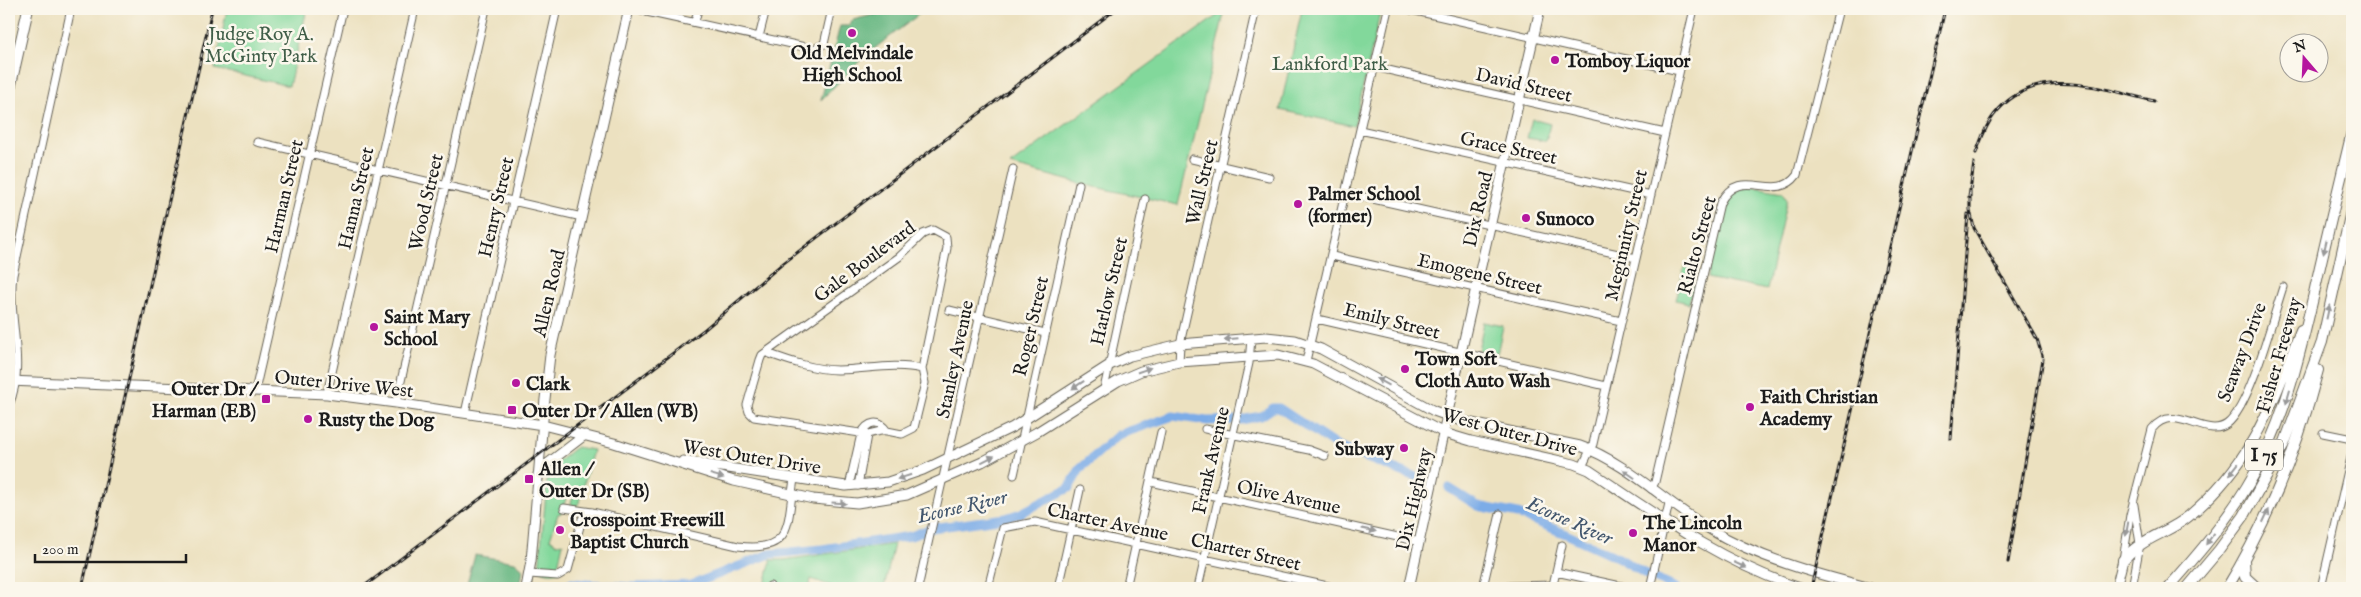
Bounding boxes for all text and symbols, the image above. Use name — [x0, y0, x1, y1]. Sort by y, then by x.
park label: Judge Roy A. McGinty Park — [205, 23, 318, 69]
marker: Old Melvindale High School — [846, 27, 858, 39]
north arrow — [2278, 32, 2328, 82]
text: N — [2290, 36, 2309, 57]
place label: Old Melvindale High School — [791, 42, 913, 88]
place label: Tomboy Liquor — [1564, 50, 1692, 74]
park label: Lankford Park — [1272, 53, 1389, 77]
marker: Tomboy Liquor — [1549, 54, 1561, 66]
street label: David Street — [1473, 63, 1575, 109]
street label: Grace Street — [1458, 127, 1560, 171]
street label: Harman Street — [260, 137, 310, 256]
street label: Wall Street — [1181, 137, 1225, 227]
street label: Hanna Street — [334, 144, 380, 252]
street label: Wood Street — [404, 151, 450, 253]
street label: Henry Street — [474, 154, 520, 260]
street label: Meginnity Street — [1600, 167, 1654, 304]
street label: Dix Road — [1459, 169, 1499, 250]
place label: Palmer School (former) — [1308, 183, 1421, 229]
street label: Rialto Street — [1673, 193, 1723, 297]
marker: Palmer School (former) — [1292, 198, 1304, 210]
place label: Sunoco — [1536, 208, 1594, 232]
marker: Sunoco — [1520, 212, 1532, 224]
street label: Gale Boulevard — [809, 216, 922, 309]
street label: Harlow Street — [1086, 234, 1134, 348]
one-way arrow — [2321, 239, 2329, 254]
street label: Allen Road — [528, 247, 572, 341]
street label: Emogene Street — [1415, 249, 1545, 301]
street label: Roger Street — [1009, 274, 1055, 379]
street label: Fisher Freeway — [2252, 294, 2308, 416]
street label: Stanley Avenue — [932, 298, 980, 421]
street label: Emily Street — [1341, 298, 1443, 346]
street label: Seaway Drive — [2213, 299, 2273, 406]
one-way arrow — [2324, 305, 2332, 320]
place label: Saint Mary School — [384, 306, 471, 352]
marker: Saint Mary School — [368, 321, 380, 333]
one-way arrow — [1223, 336, 1239, 344]
place label: Town Soft Cloth Auto Wash — [1414, 348, 1551, 394]
marker: Town Soft Cloth Auto Wash — [1399, 363, 1411, 375]
street label: Outer Drive West — [273, 366, 415, 404]
one-way arrow — [1136, 366, 1151, 373]
place label: Clark — [526, 373, 571, 397]
marker: Clark — [510, 377, 522, 389]
place label: Outer Dr / Harman (EB) — [152, 378, 260, 424]
one-way arrow — [1377, 378, 1390, 387]
one-way arrow — [1071, 381, 1085, 390]
place label: Faith Christian Academy — [1759, 386, 1878, 432]
one-way arrow — [2283, 389, 2291, 404]
marker: Outer Dr / Harman (EB) — [260, 393, 272, 405]
place label: Outer Dr / Allen (WB) — [522, 400, 698, 424]
marker: Faith Christian Academy — [1744, 401, 1756, 413]
street label: West Outer Drive — [1439, 403, 1580, 463]
marker: Outer Dr / Allen (WB) — [506, 404, 518, 416]
street label: Frank Avenue — [1188, 404, 1236, 516]
place label: Rusty the Dog — [318, 409, 435, 433]
marker: Rusty the Dog — [302, 413, 314, 425]
street label: West Outer Drive — [681, 435, 823, 481]
place label: Subway — [1335, 438, 1395, 462]
road number: I 75 — [2245, 440, 2283, 470]
marker: Subway — [1398, 442, 1410, 454]
street label: Dix Highway — [1391, 445, 1439, 553]
one-way arrow — [981, 455, 995, 463]
place label: Allen / Outer Dr (SB) — [538, 458, 650, 504]
one-way arrow — [2228, 462, 2239, 475]
one-way arrow — [1622, 469, 1636, 479]
one-way arrow — [709, 472, 724, 480]
marker: Allen / Outer Dr (SB) — [523, 473, 535, 485]
one-way arrow — [896, 474, 911, 482]
street label: Olive Avenue — [1235, 475, 1343, 521]
water label: Ecorse River — [914, 485, 1011, 530]
water label: Ecorse River — [1522, 491, 1617, 552]
street label: Charter Avenue — [1045, 498, 1171, 548]
one-way arrow — [831, 499, 847, 507]
place label: Crosspoint Freewill Baptist Church — [570, 509, 725, 555]
one-way arrow — [2262, 509, 2270, 523]
place label: The Lincoln Manor — [1642, 512, 1742, 558]
one-way arrow — [2123, 522, 2131, 538]
marker: Crosspoint Freewill Baptist Church — [554, 524, 566, 536]
one-way arrow — [1361, 526, 1376, 534]
marker: The Lincoln Manor — [1627, 527, 1639, 539]
street label: Charter Street — [1188, 529, 1303, 577]
scale bar — [35, 532, 186, 564]
one-way arrow — [2206, 532, 2216, 545]
text: 200 m — [42, 540, 79, 559]
one-way arrow — [1733, 562, 1747, 570]

